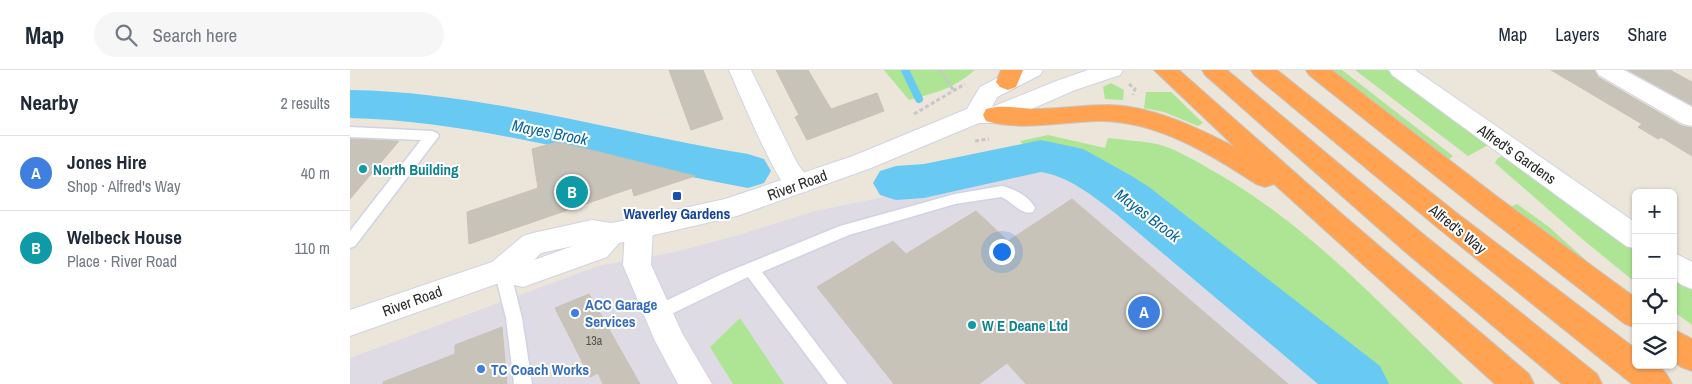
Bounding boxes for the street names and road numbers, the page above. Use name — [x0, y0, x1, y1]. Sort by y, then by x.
street label: Alfred's Gardens — [1473, 119, 1560, 189]
street label: River Road — [764, 164, 830, 206]
street label: Alfred's Way — [1424, 199, 1492, 259]
street label: River Road — [379, 280, 445, 322]

